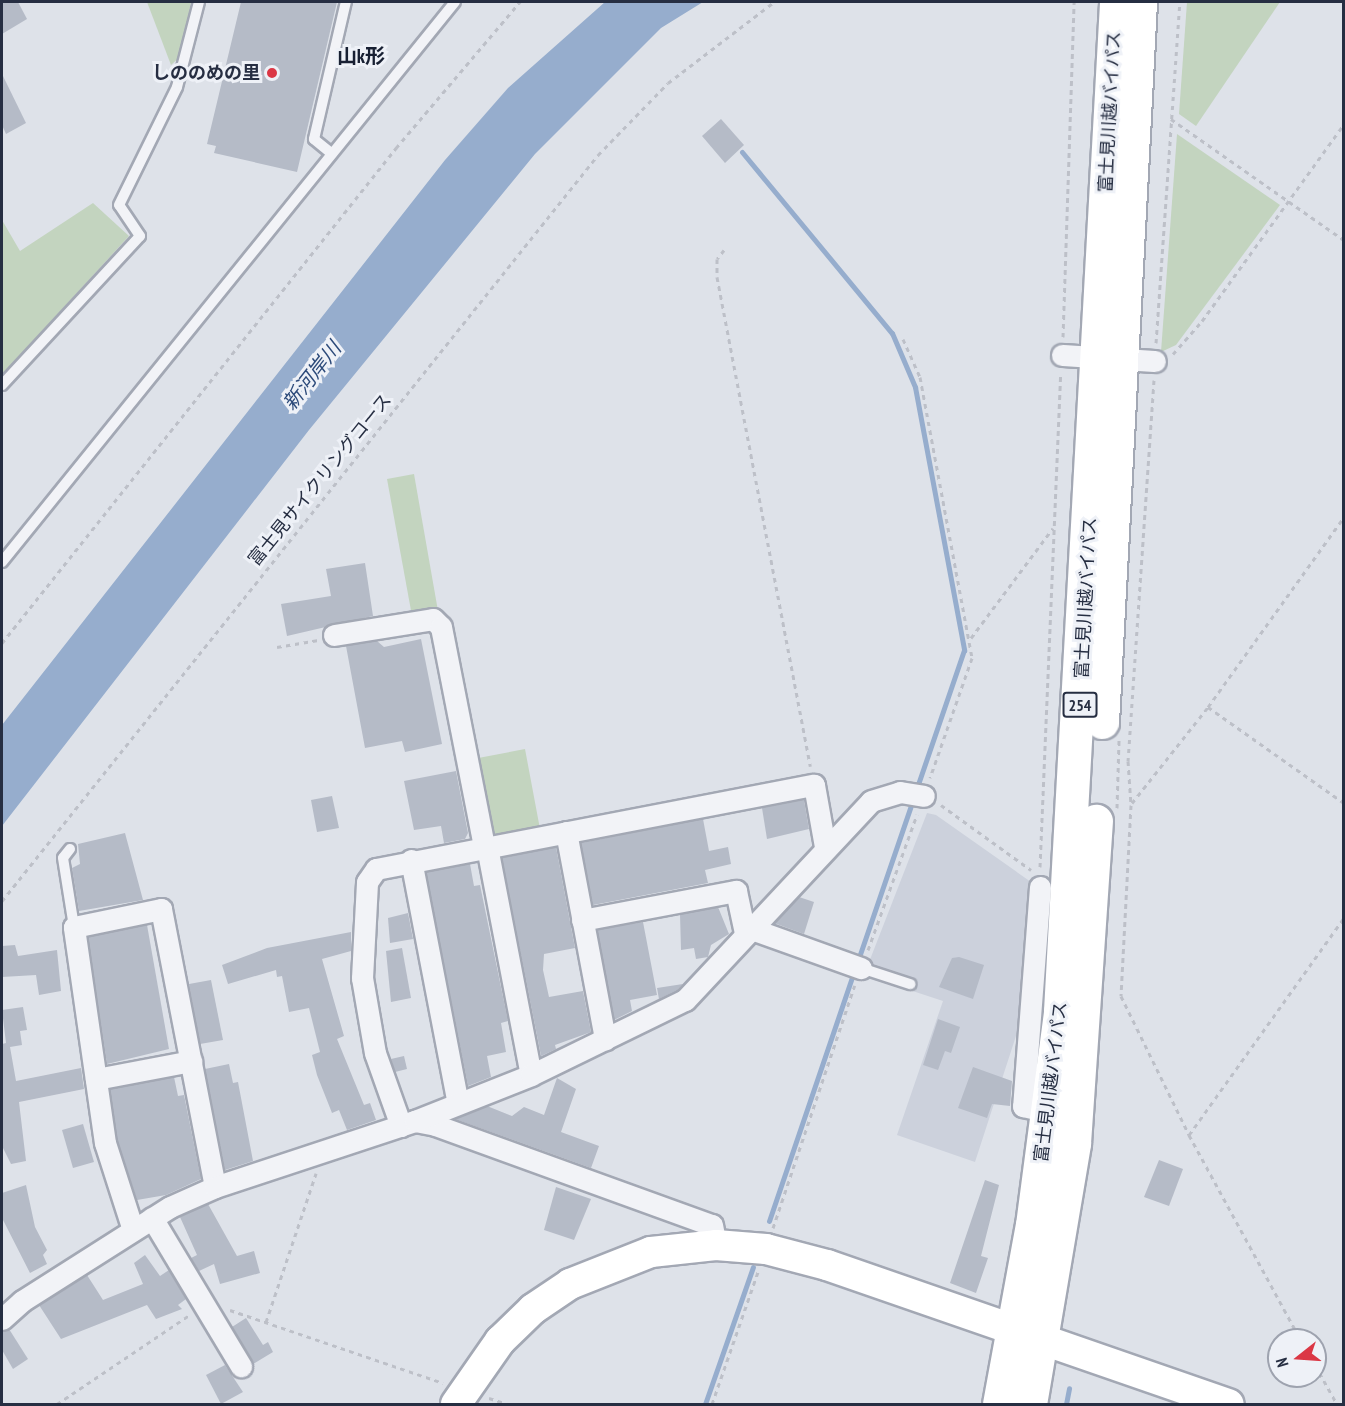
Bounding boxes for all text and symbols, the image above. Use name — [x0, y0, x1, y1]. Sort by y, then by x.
street label: 富士見川越バイパス — [1095, 31, 1125, 193]
district label: 山k形 — [337, 44, 385, 68]
place label: しののめの里 — [152, 62, 260, 84]
marker: しののめの里 — [265, 66, 279, 80]
water label: 新河岸川 — [278, 337, 346, 415]
street label: 富士見サイクリングコース — [244, 389, 396, 571]
street label: 富士見川越バイパス — [1071, 517, 1101, 679]
road number: 254 — [1062, 692, 1098, 718]
street label: 富士見川越バイパス — [1030, 1000, 1072, 1164]
north arrow — [1267, 1328, 1327, 1388]
text: N — [1271, 1356, 1293, 1370]

